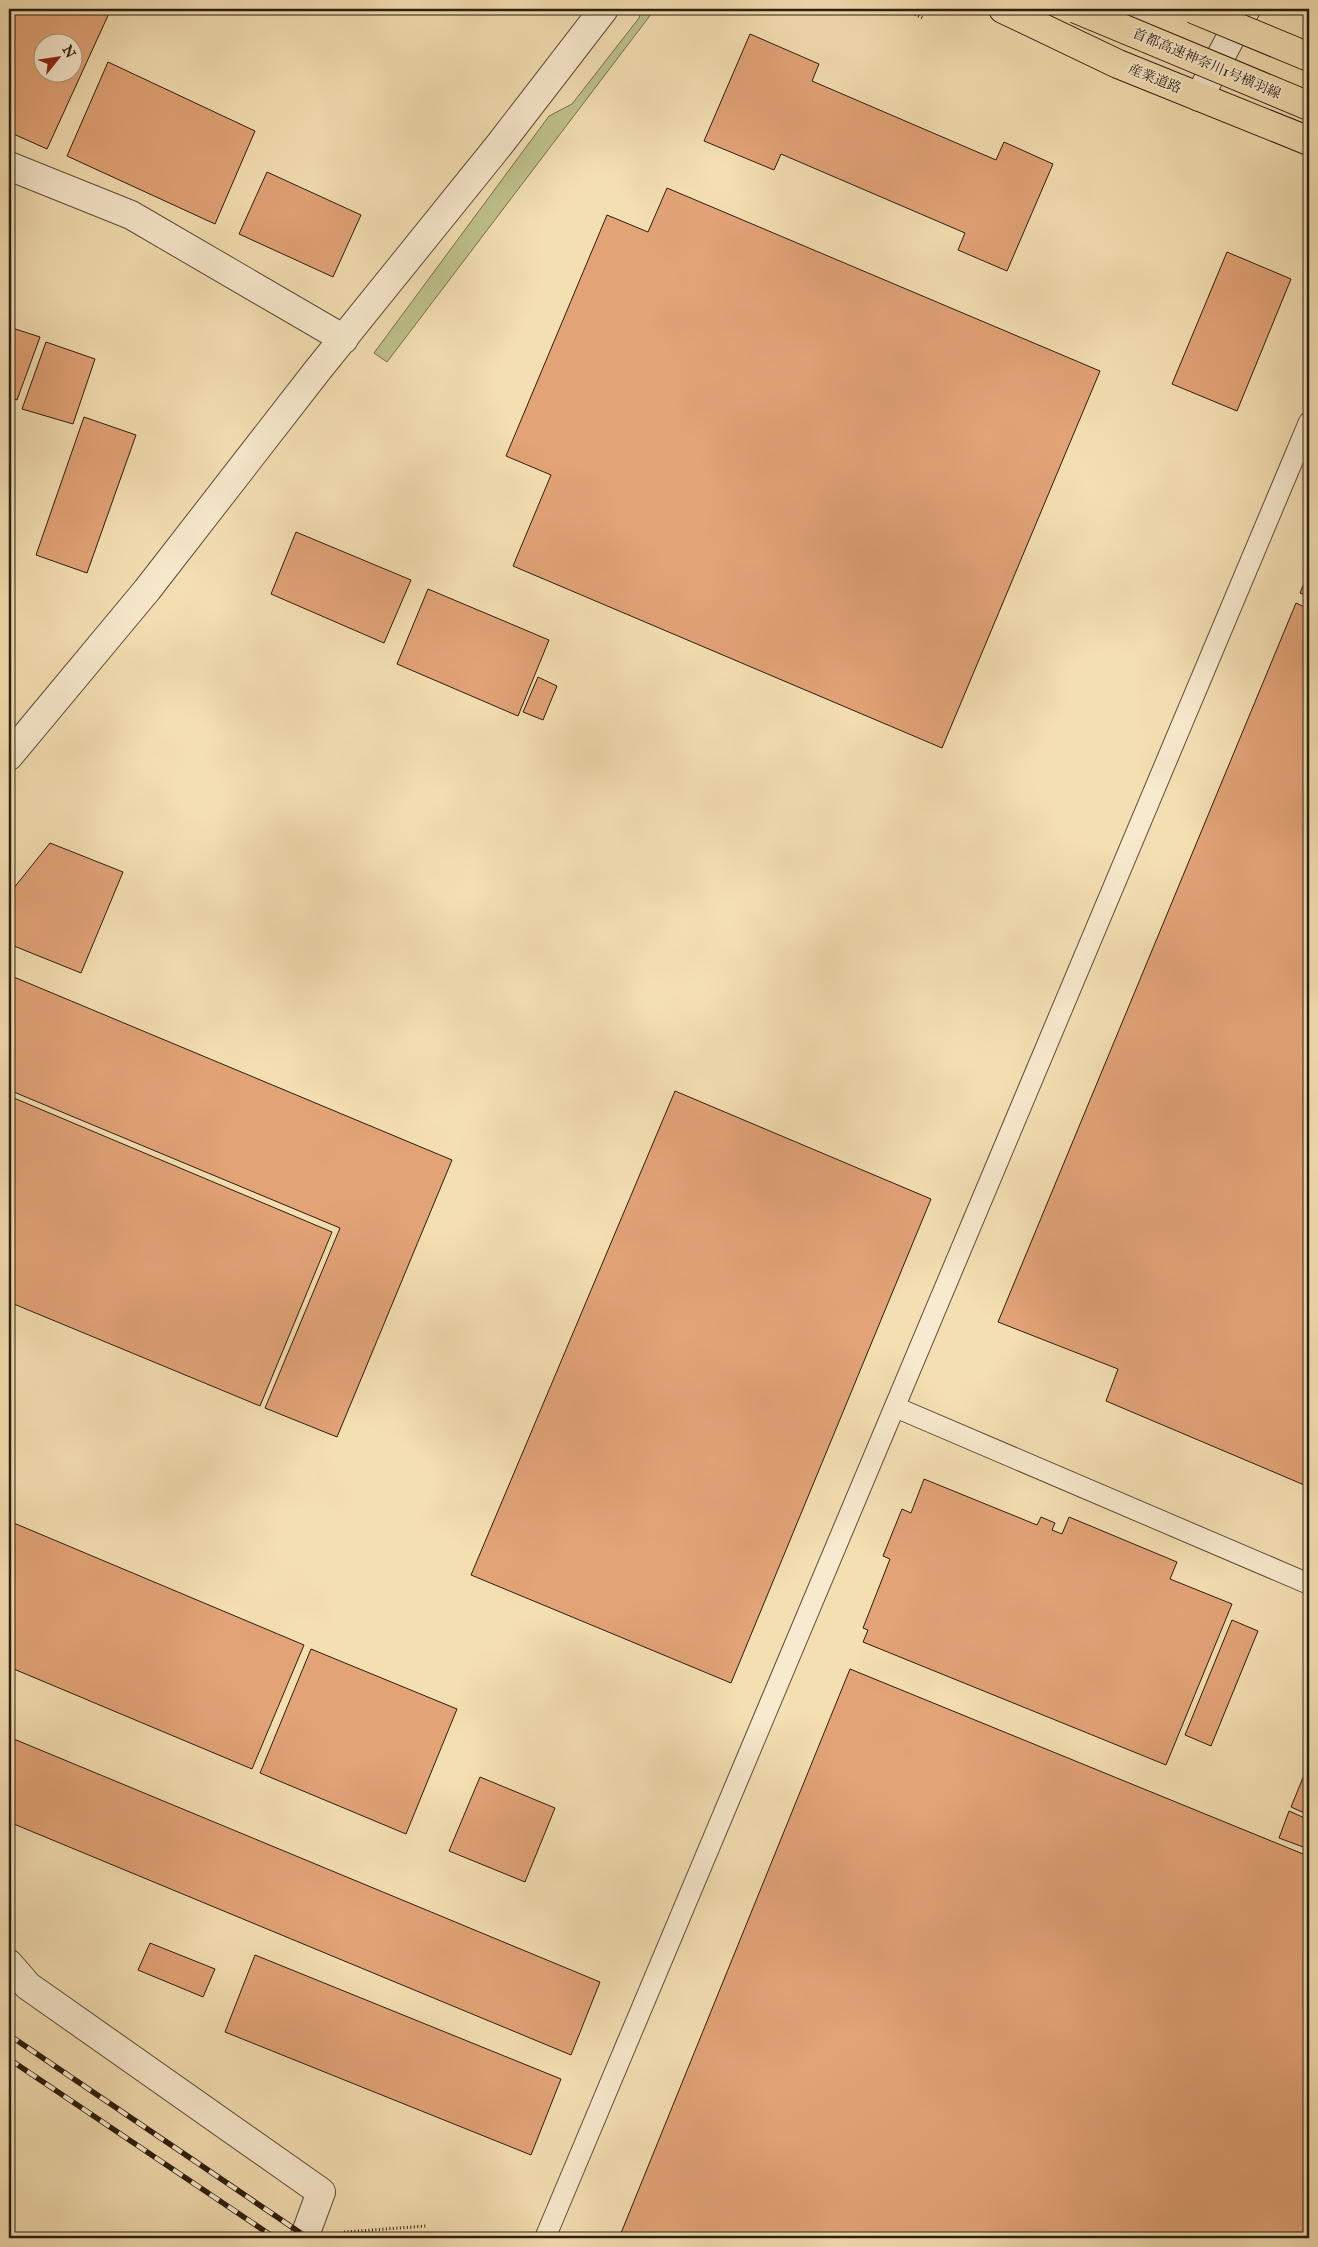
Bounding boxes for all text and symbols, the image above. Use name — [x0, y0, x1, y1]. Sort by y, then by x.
street label: 首都高速神奈川1号横羽線 — [1130, 24, 1284, 102]
north arrow — [32, 32, 82, 82]
text: N — [58, 42, 79, 61]
street label: 産業道路 — [1126, 60, 1184, 97]

